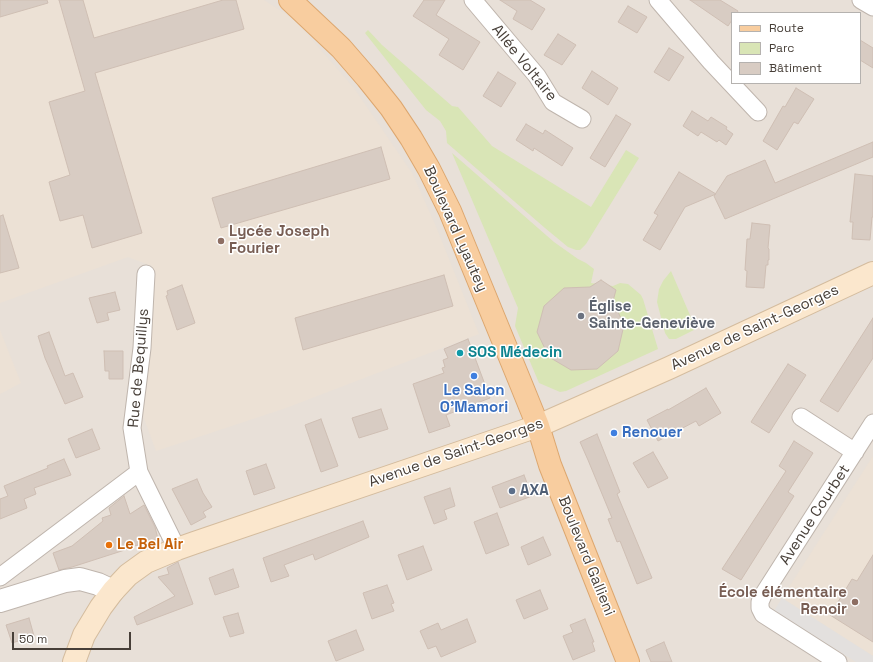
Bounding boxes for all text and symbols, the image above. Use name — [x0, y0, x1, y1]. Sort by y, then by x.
legend — [731, 12, 861, 84]
text: Route — [769, 20, 804, 36]
street label: Allée Voltaire — [488, 21, 560, 105]
text: Parc — [769, 40, 794, 56]
text: Bâtiment — [769, 60, 822, 76]
street label: Boulevard Lyautey — [419, 163, 491, 295]
place label: Lycée Joseph Fourier — [229, 223, 329, 258]
marker: Lycée Joseph Fourier — [216, 236, 226, 246]
street label: Avenue de Saint-Georges — [668, 281, 842, 375]
place label: Église Sainte-Geneviève — [589, 298, 715, 333]
street label: Rue de Bequillys — [125, 308, 153, 428]
marker: Église Sainte-Geneviève — [576, 311, 586, 321]
place label: SOS Médecin — [468, 344, 562, 362]
marker: SOS Médecin — [455, 348, 465, 358]
marker: Le Salon O'Mamori — [469, 371, 479, 381]
place label: Le Salon O'Mamori — [440, 382, 508, 417]
street label: Avenue de Saint-Georges — [367, 415, 545, 491]
place label: Renouer — [622, 424, 682, 442]
marker: Renouer — [609, 428, 619, 438]
street label: Avenue Courbet — [776, 462, 854, 568]
place label: AXA — [520, 482, 549, 500]
marker: AXA — [507, 486, 517, 496]
street label: Boulevard Gallieni — [554, 494, 618, 618]
place label: Le Bel Air — [117, 536, 183, 554]
marker: Le Bel Air — [104, 540, 114, 550]
place label: École élémentaire Renoir — [719, 584, 847, 619]
marker: École élémentaire Renoir — [850, 597, 860, 607]
scale bar — [14, 624, 133, 650]
text: 50 m — [19, 631, 47, 647]

